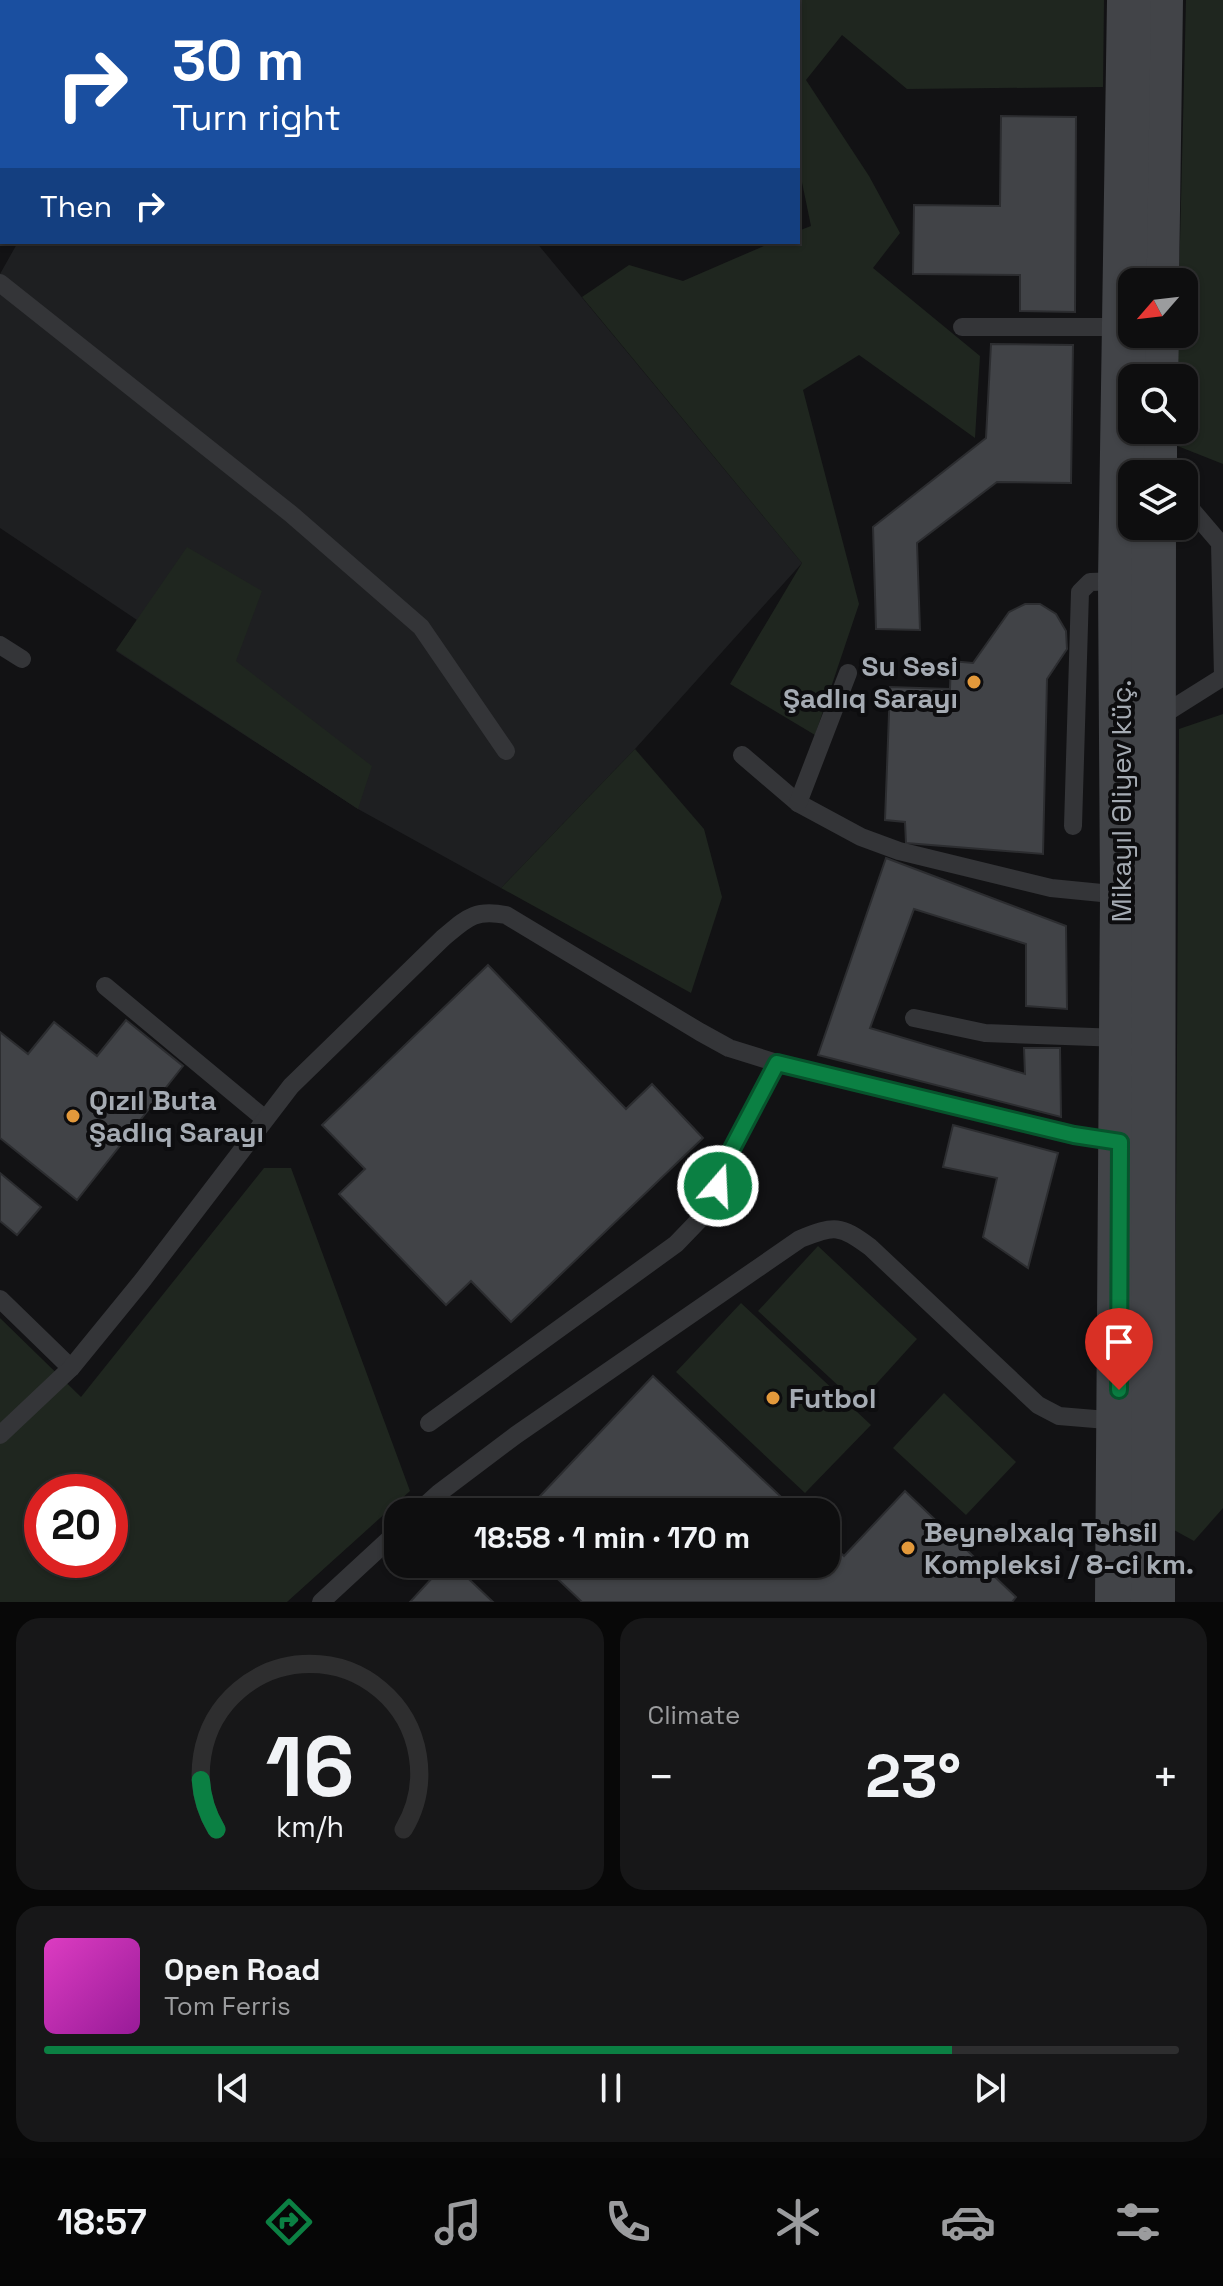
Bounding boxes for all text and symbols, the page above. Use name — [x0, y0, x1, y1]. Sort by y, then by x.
text: 30 m — [172, 25, 304, 96]
icon: right — [40, 32, 144, 136]
text: Turn right — [172, 95, 341, 141]
icon: right — [128, 184, 172, 228]
text: Then — [40, 187, 112, 226]
north arrow — [1118, 268, 1198, 348]
map controls — [1118, 268, 1198, 540]
button: search — [1118, 364, 1198, 444]
button: layers — [1118, 460, 1198, 540]
place label: Su Səsi Şadlıq Sarayı — [783, 648, 958, 716]
marker: Su Səsi Şadlıq Sarayı — [965, 673, 983, 691]
street label: Mikayıl Əliyev küç. — [1103, 680, 1139, 922]
place label: Qızıl Buta Şadlıq Sarayı — [89, 1082, 264, 1150]
marker: Qızıl Buta Şadlıq Sarayı — [64, 1107, 82, 1125]
position arrow — [676, 1144, 760, 1228]
pin — [1085, 1308, 1153, 1390]
icon: arrive — [1097, 1320, 1141, 1364]
place label: Futbol — [789, 1380, 876, 1416]
marker: Futbol — [764, 1389, 782, 1407]
speed limit sign: 20 — [24, 1474, 128, 1578]
place label: Beynəlxalq Təhsil Kompleksi / 8-ci km. — [924, 1514, 1194, 1582]
text: 18:58 · 1 min · 170 m — [474, 1518, 750, 1557]
marker: Beynəlxalq Təhsil Kompleksi / 8-ci km. — [899, 1539, 917, 1557]
text: Climate — [648, 1698, 740, 1732]
text: 16 — [265, 1714, 354, 1820]
text: 23° — [865, 1738, 961, 1815]
text: − — [648, 1749, 675, 1805]
text: + — [1152, 1749, 1179, 1805]
text: km/h — [276, 1809, 344, 1845]
text: Open Road — [164, 1950, 320, 1989]
text: Tom Ferris — [164, 1989, 291, 2023]
icon: previous — [211, 2066, 255, 2110]
icon: pause — [589, 2066, 633, 2110]
icon: next — [968, 2066, 1012, 2110]
icon: directions — [261, 2194, 317, 2250]
icon: music — [430, 2194, 486, 2250]
icon: phone — [600, 2194, 656, 2250]
icon: climate — [770, 2194, 826, 2250]
icon: car — [940, 2194, 996, 2250]
icon: filters — [1110, 2194, 1166, 2250]
text: 18:57 — [57, 2199, 147, 2245]

